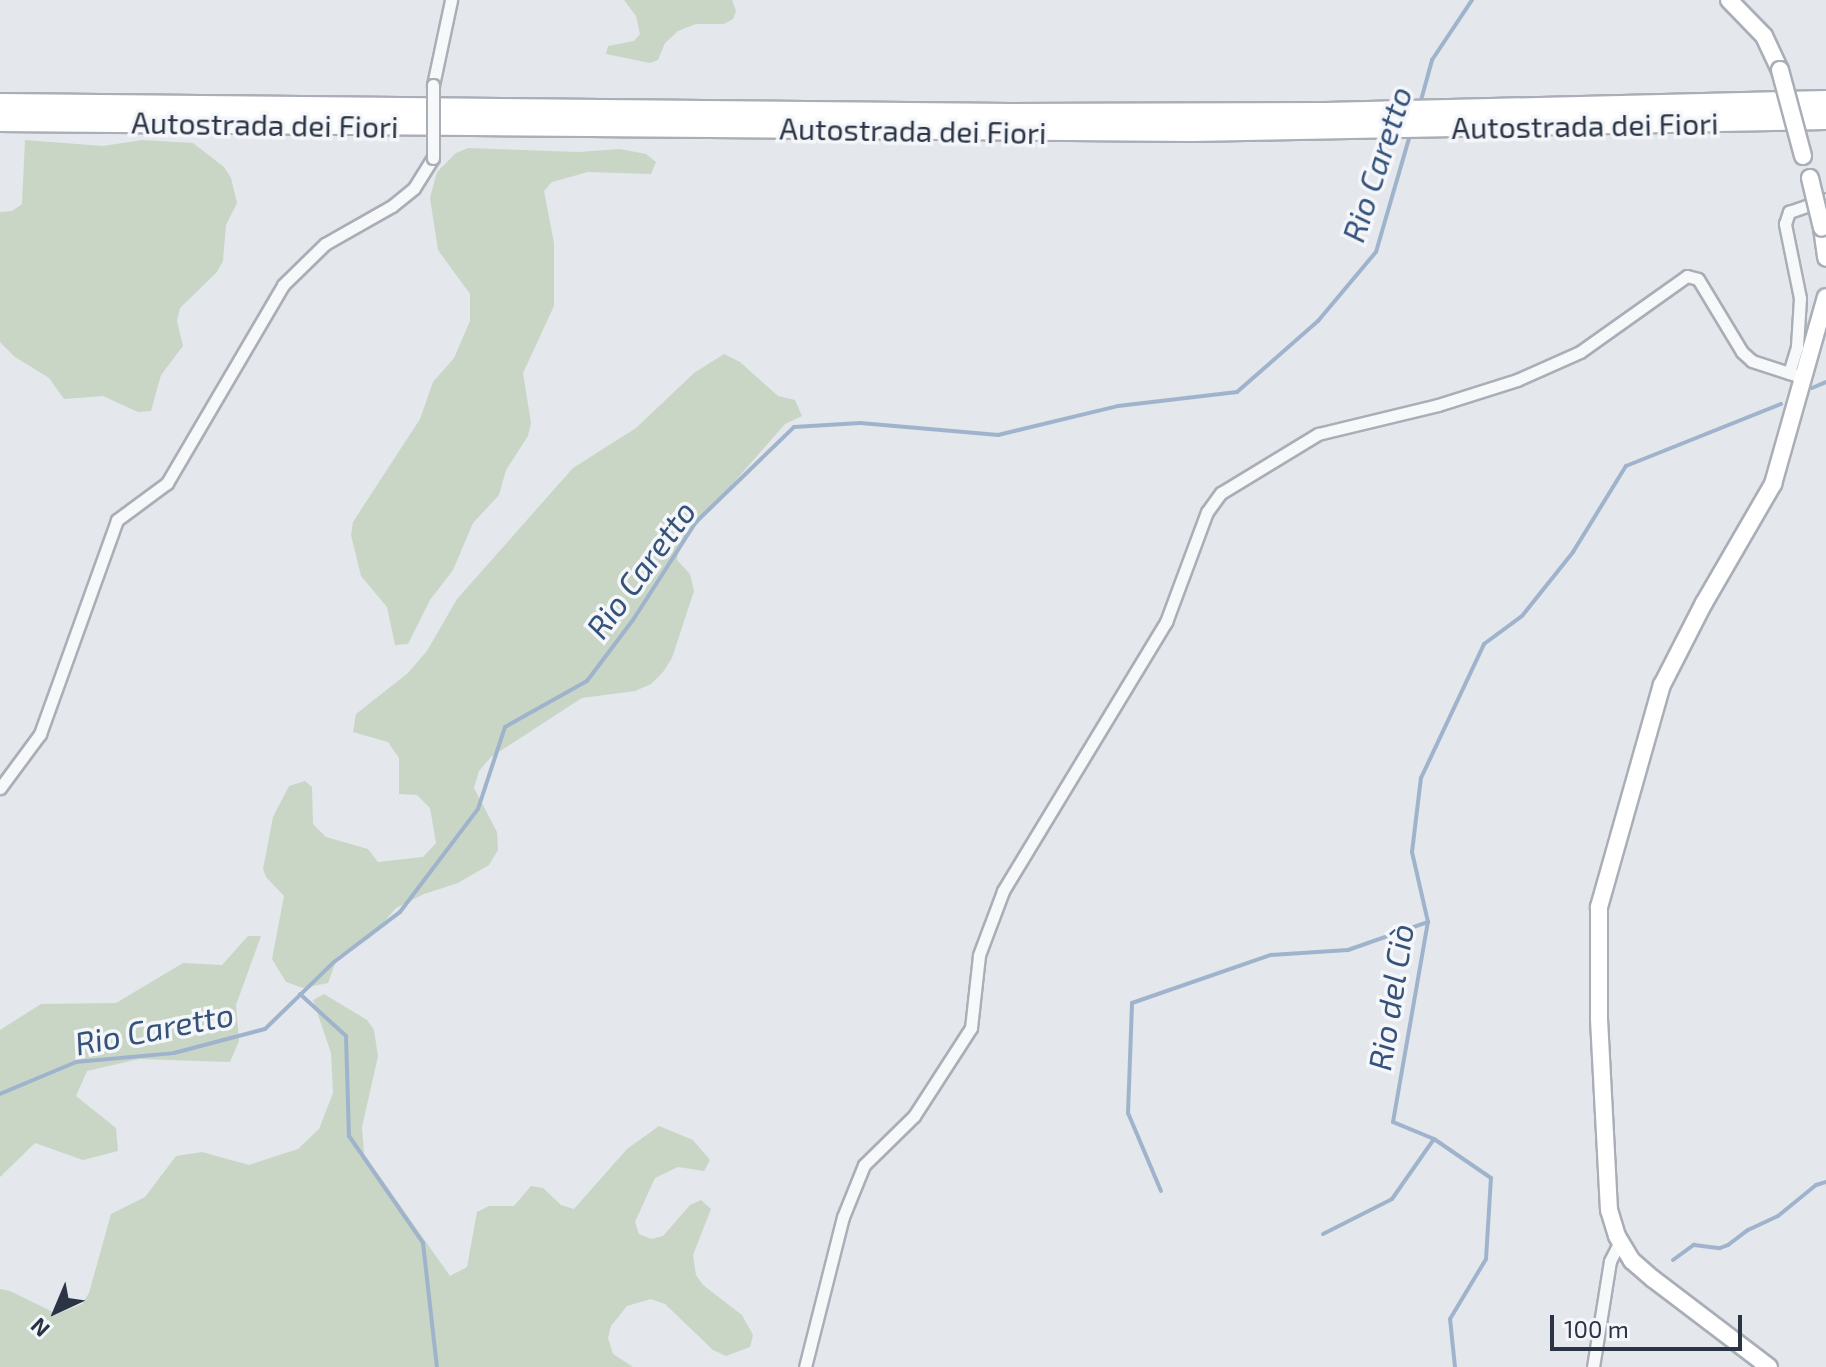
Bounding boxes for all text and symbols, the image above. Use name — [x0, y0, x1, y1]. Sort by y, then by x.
water label: Rio Caretto — [1333, 82, 1419, 246]
street label: Autostrada dei Fiori — [131, 104, 399, 144]
street label: Autostrada dei Fiori — [1451, 105, 1719, 145]
street label: Autostrada dei Fiori — [779, 110, 1047, 150]
water label: Rio Caretto — [577, 493, 703, 645]
water label: Rio del Ciò — [1359, 920, 1421, 1074]
water label: Rio Caretto — [71, 994, 237, 1062]
north arrow — [16, 1271, 96, 1351]
scale bar — [1554, 1299, 1746, 1349]
text: N — [25, 1313, 54, 1343]
text: 100 m — [1564, 1314, 1629, 1343]

